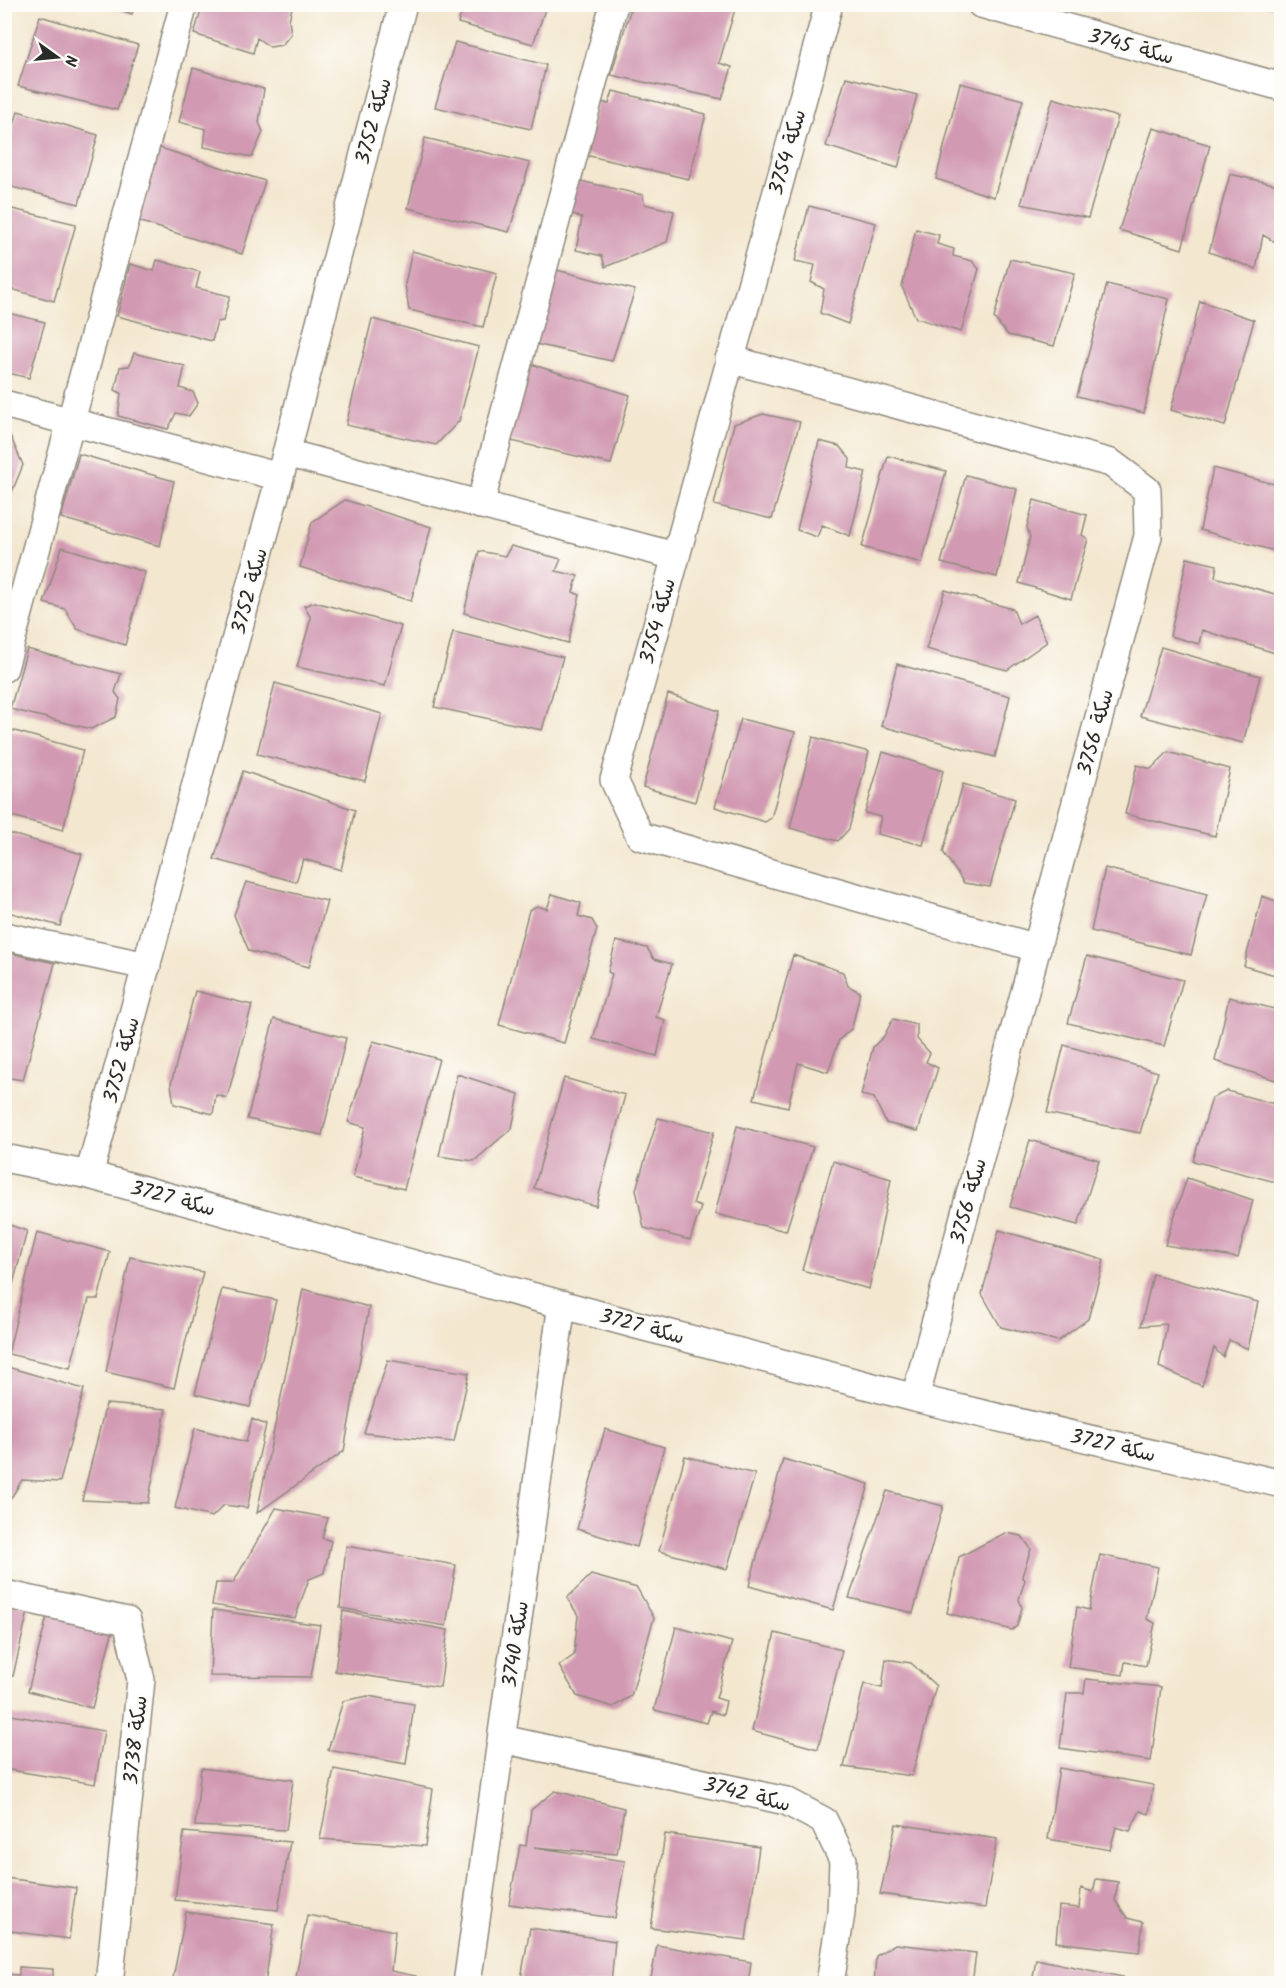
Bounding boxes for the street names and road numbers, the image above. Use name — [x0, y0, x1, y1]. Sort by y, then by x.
street label: سكة 3745 — [1084, 20, 1177, 75]
street label: سكة 3752 — [347, 74, 402, 168]
street label: سكة 3754 — [760, 106, 816, 199]
street label: سكة 3752 — [223, 544, 278, 638]
street label: سكة 3754 — [631, 575, 686, 668]
street label: سكة 3756 — [1069, 686, 1124, 779]
street label: سكة 3752 — [95, 1013, 150, 1107]
street label: سكة 3756 — [942, 1155, 997, 1248]
street label: سكة 3727 — [126, 1172, 219, 1227]
street label: سكة 3727 — [595, 1300, 688, 1355]
street label: سكة 3727 — [1067, 1421, 1159, 1472]
street label: سكة 3740 — [494, 1599, 539, 1690]
street label: سكة 3738 — [115, 1694, 158, 1787]
street label: سكة 3742 — [700, 1769, 794, 1822]

